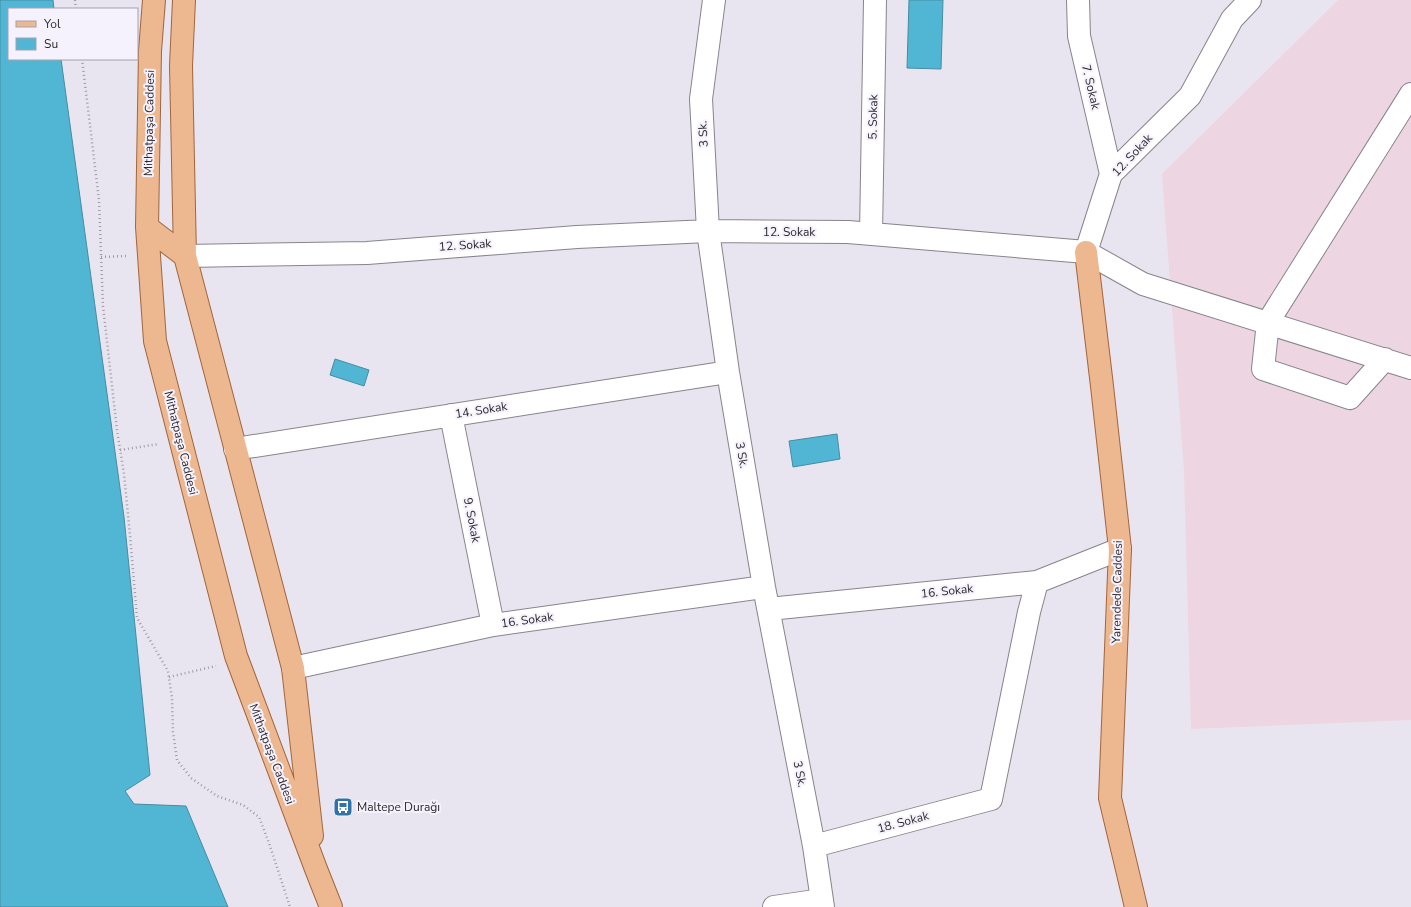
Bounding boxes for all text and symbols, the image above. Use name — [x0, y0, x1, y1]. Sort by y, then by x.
legend — [8, 8, 138, 60]
text: Yol — [43, 16, 61, 32]
text: Su — [44, 36, 58, 52]
street label: 7. Sokak — [1078, 63, 1104, 112]
street label: Mithatpaşa Caddesi — [140, 70, 158, 176]
street label: 5. Sokak — [865, 93, 881, 140]
street label: 3 Sk. — [694, 120, 712, 148]
street label: 12. Sokak — [1108, 130, 1156, 180]
street label: 12. Sokak — [763, 224, 816, 240]
street label: 12. Sokak — [438, 235, 493, 255]
street label: Mithatpaşa Caddesi — [160, 389, 202, 497]
street label: 14. Sokak — [454, 398, 509, 422]
street label: 3 Sk. — [732, 441, 752, 469]
street label: 9. Sokak — [460, 496, 484, 545]
street label: Yarendede Caddesi — [1108, 540, 1126, 645]
street label: 16. Sokak — [920, 580, 975, 602]
street label: 16. Sokak — [500, 608, 555, 632]
street label: Mithatpaşa Caddesi — [245, 701, 299, 807]
street label: 3 Sk. — [790, 759, 810, 789]
bus stop icon: Maltepe Durağı — [332, 796, 354, 818]
place label: Maltepe Durağı — [357, 799, 440, 815]
street label: 18. Sokak — [876, 807, 931, 837]

